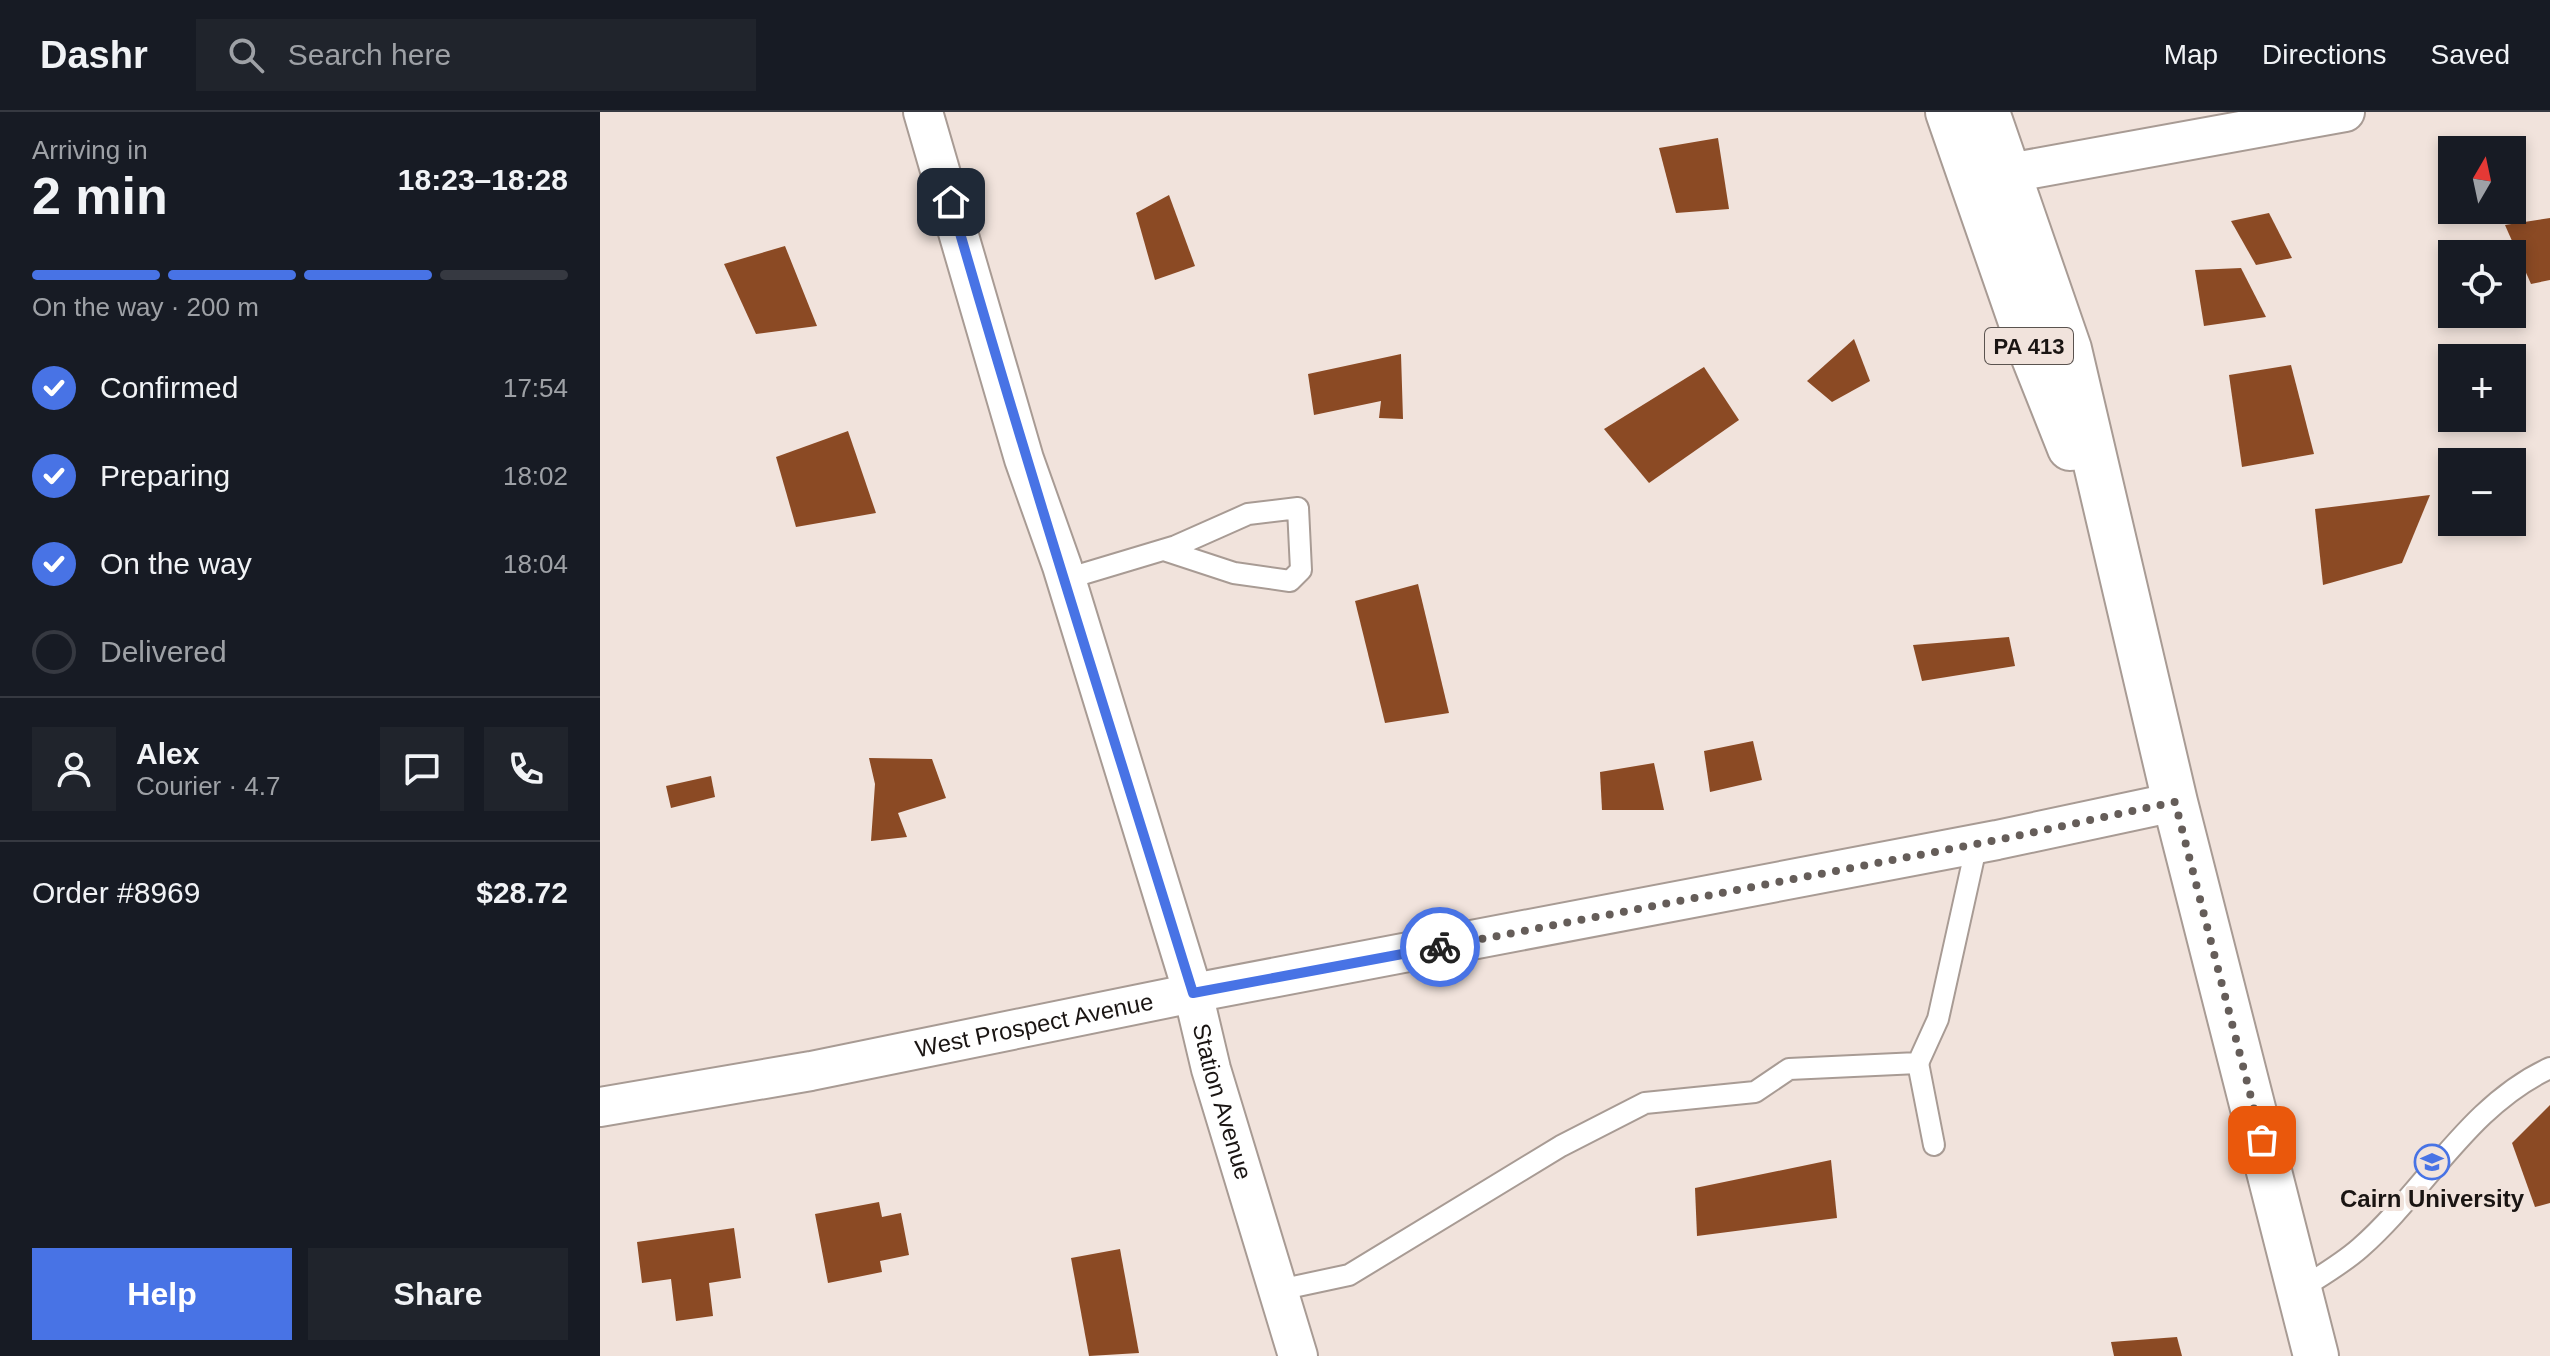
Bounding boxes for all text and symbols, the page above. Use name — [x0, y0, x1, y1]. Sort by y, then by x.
search box — [196, 19, 756, 91]
icon: search — [224, 33, 268, 77]
text: Dashr — [40, 34, 148, 76]
text: Search here — [288, 38, 451, 71]
text: Map — [2164, 39, 2218, 70]
text: Directions — [2262, 39, 2387, 70]
text: Saved — [2431, 39, 2510, 70]
text: Arriving in — [32, 135, 148, 165]
north arrow — [2438, 136, 2526, 224]
map controls — [2438, 136, 2526, 536]
text: 18:23–18:28 — [398, 163, 568, 196]
text: 2 min — [32, 167, 168, 225]
pin — [917, 168, 985, 236]
icon: home — [929, 180, 973, 224]
button: locate — [2438, 240, 2526, 328]
text: On the way · 200 m — [32, 292, 259, 322]
road number: PA 413 — [1985, 328, 2073, 364]
button: + — [2438, 344, 2526, 432]
icon: check — [32, 366, 76, 410]
text: Confirmed — [100, 371, 238, 404]
text: 17:54 — [503, 373, 568, 403]
button: − — [2438, 448, 2526, 536]
icon: check — [32, 454, 76, 498]
text: Preparing — [100, 459, 230, 492]
text: 18:02 — [503, 461, 568, 491]
icon: check — [32, 542, 76, 586]
text: On the way — [100, 547, 252, 580]
text: 18:04 — [503, 549, 568, 579]
text: Delivered — [100, 635, 227, 668]
button: person — [32, 727, 116, 811]
button: chat — [380, 727, 464, 811]
button: phone — [484, 727, 568, 811]
text: Alex — [136, 737, 199, 770]
text: Courier · 4.7 — [136, 771, 281, 801]
text: Order #8969 — [32, 876, 200, 909]
text: $28.72 — [476, 876, 568, 909]
courier — [1400, 907, 1480, 987]
icon: bike — [1418, 925, 1462, 969]
street label: West Prospect Avenue — [913, 987, 1156, 1062]
street label: Station Avenue — [1188, 1021, 1258, 1183]
pin — [2228, 1106, 2296, 1174]
icon: bag — [2240, 1118, 2284, 1162]
school or university icon: Cairn University — [2413, 1143, 2451, 1181]
place label: Cairn University — [2340, 1185, 2525, 1212]
button: Help — [32, 1248, 292, 1340]
button: Share — [308, 1248, 568, 1340]

